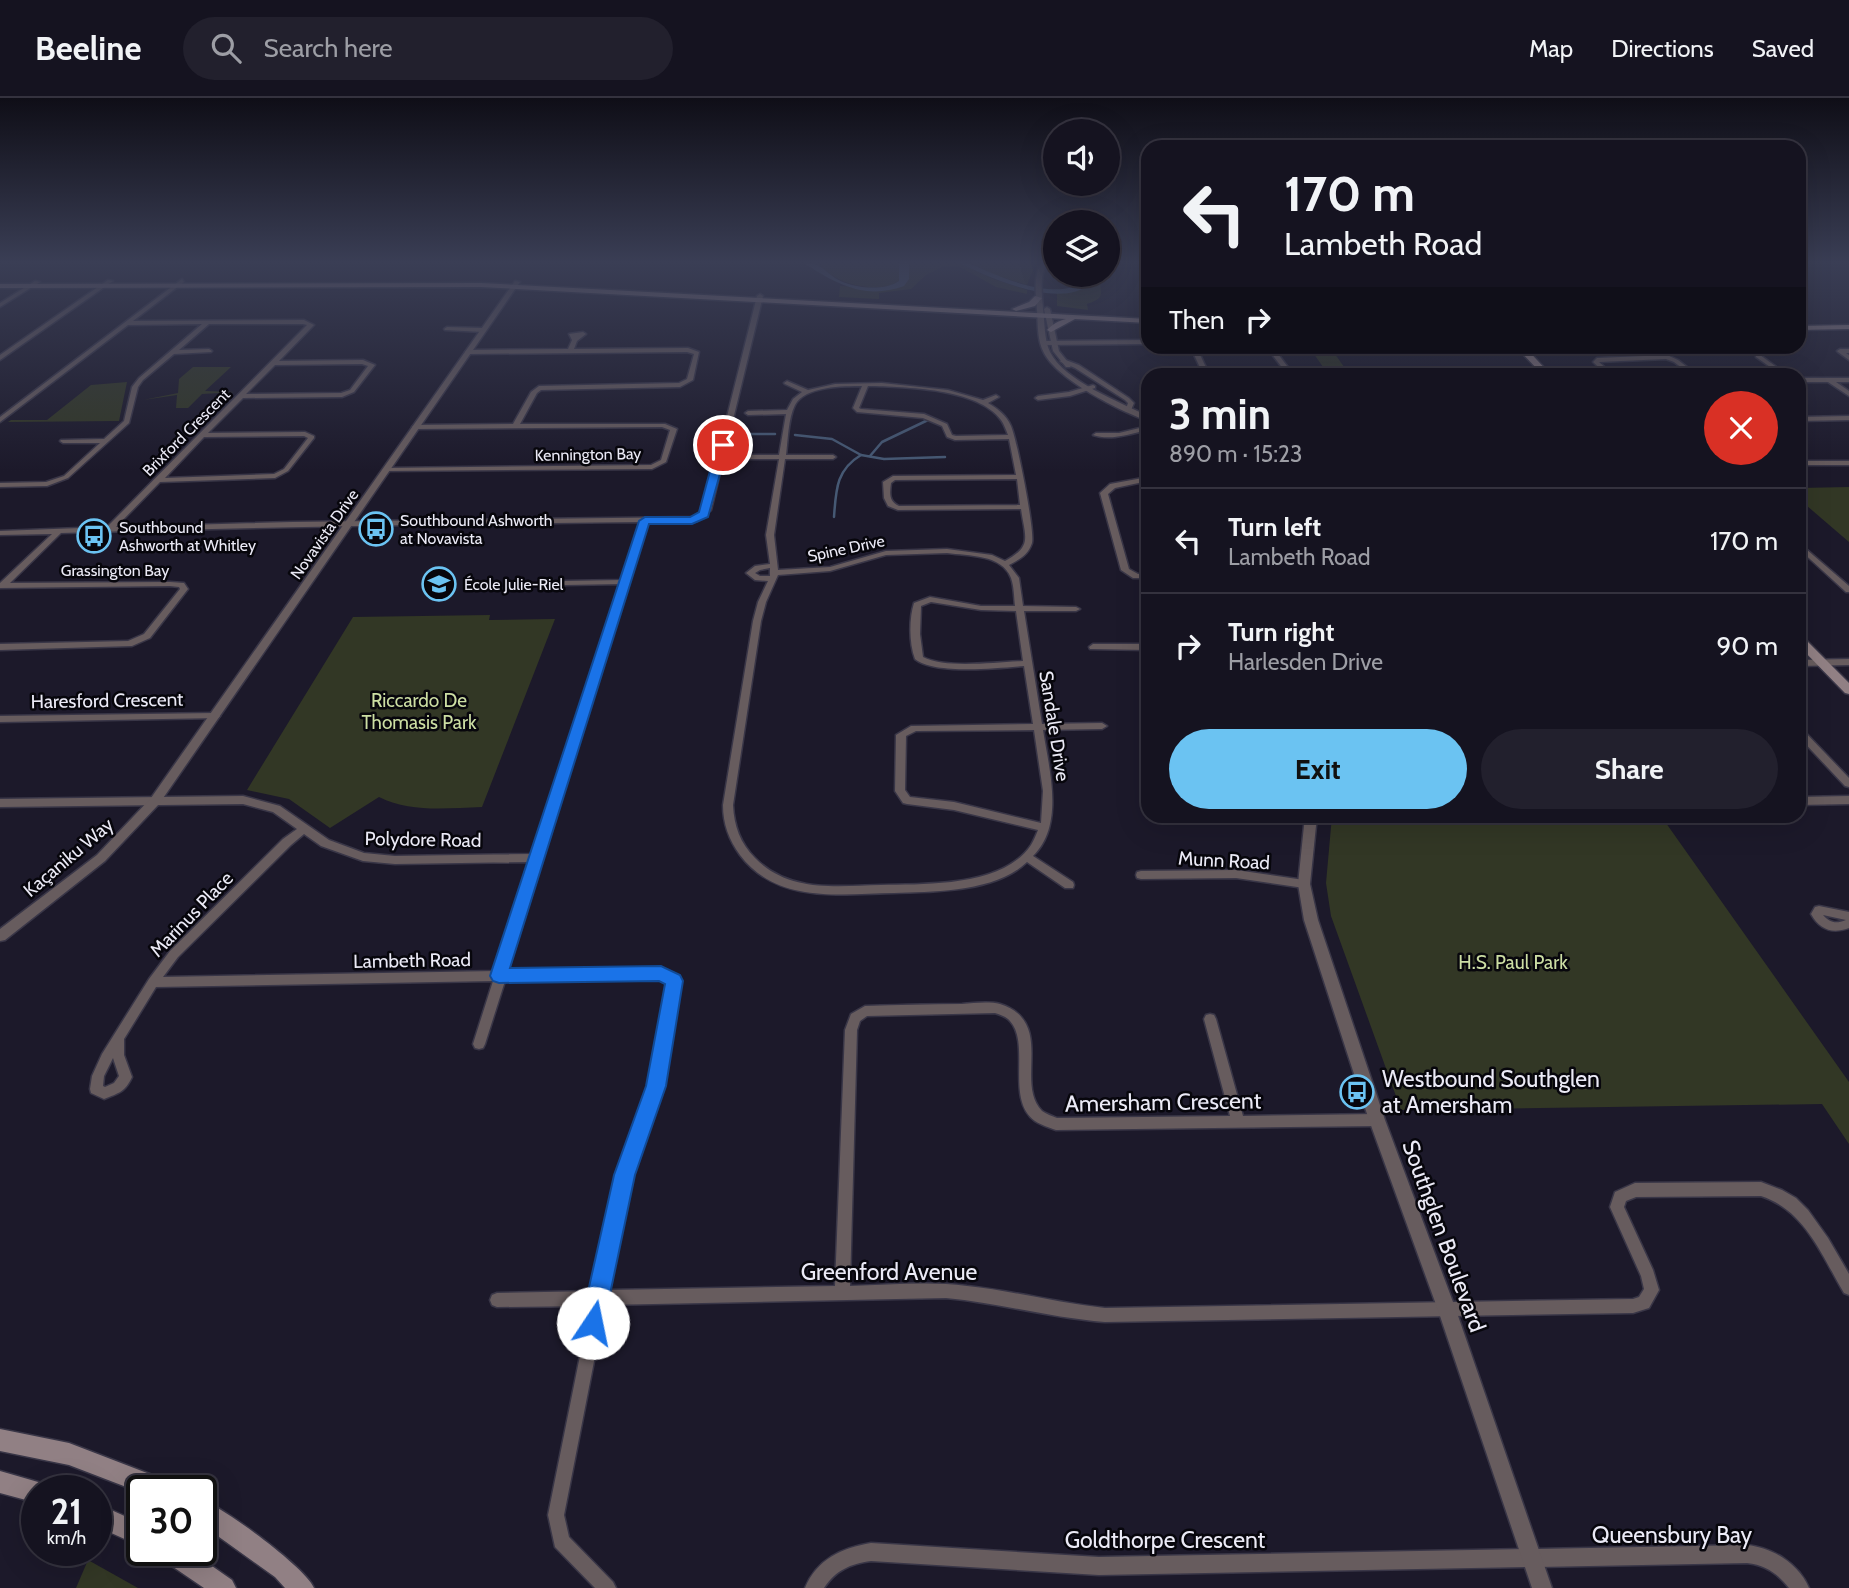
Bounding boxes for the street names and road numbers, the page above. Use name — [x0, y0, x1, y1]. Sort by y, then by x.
street label: Brixford Crescent — [139, 384, 234, 480]
street label: Kennington Bay — [535, 444, 641, 465]
street label: Novavista Drive — [286, 486, 362, 583]
street label: Spine Drive — [806, 531, 886, 566]
street label: Grassington Bay — [61, 561, 169, 580]
street label: Sandale Drive — [1034, 669, 1075, 783]
street label: Haresford Crescent — [30, 688, 184, 713]
street label: Kaçaniku Way — [19, 813, 118, 902]
street label: Polydore Road — [364, 827, 482, 852]
street label: Munn Road — [1177, 847, 1270, 874]
street label: Marinus Place — [145, 867, 238, 962]
street label: Lambeth Road — [353, 948, 471, 973]
street label: Amersham Crescent — [1065, 1086, 1262, 1118]
street label: Southglen Boulevard — [1396, 1136, 1492, 1336]
street label: Greenford Avenue — [801, 1258, 977, 1286]
street label: Queensbury Bay — [1592, 1521, 1753, 1549]
street label: Goldthorpe Crescent — [1065, 1526, 1266, 1554]

